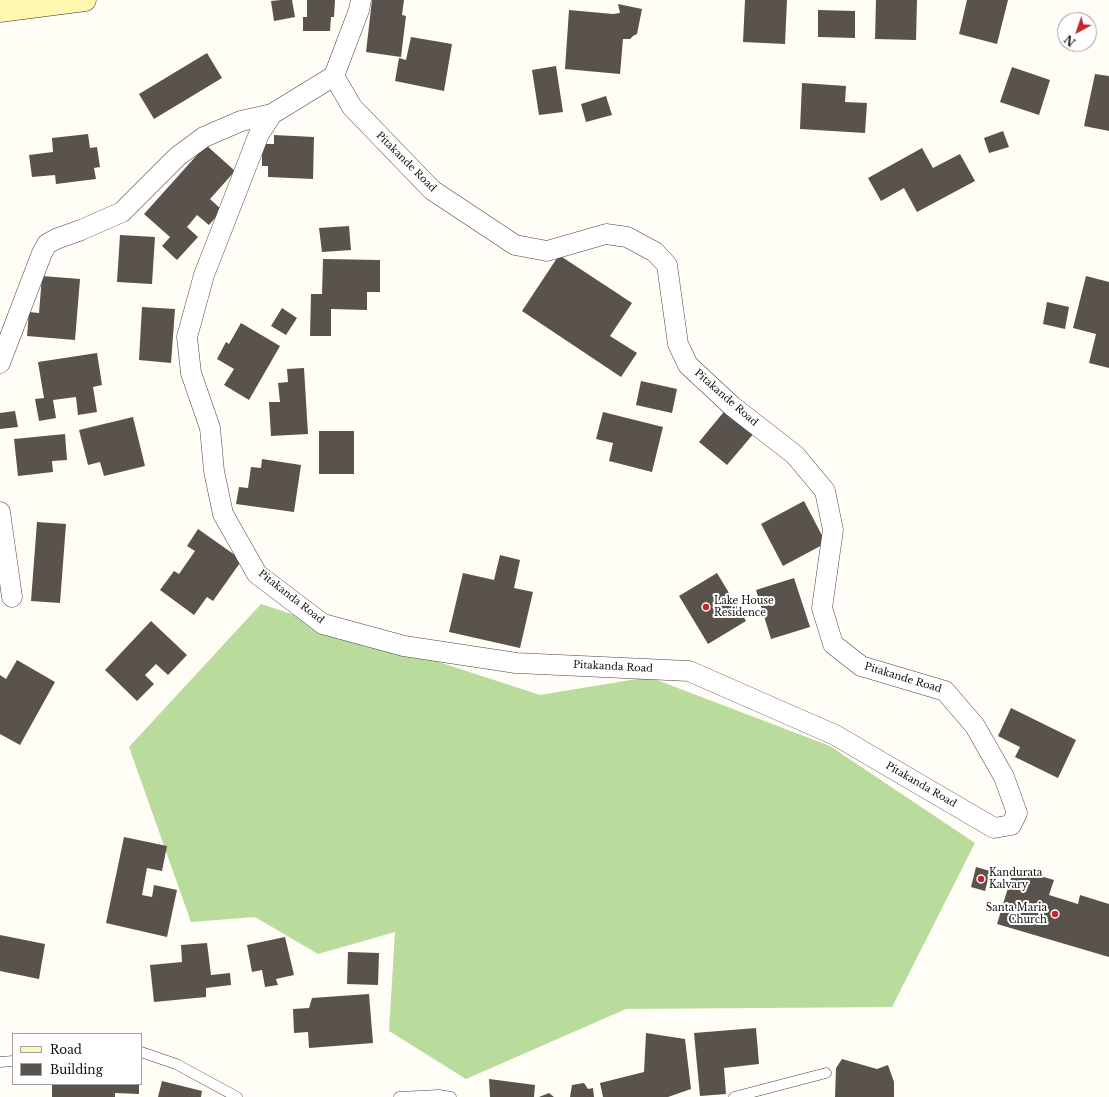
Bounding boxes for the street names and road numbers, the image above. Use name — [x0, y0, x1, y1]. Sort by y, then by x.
street label: Pitakande Road — [373, 129, 439, 195]
street label: Pitakande Road — [692, 367, 760, 429]
street label: Pitakanda Road — [256, 568, 326, 626]
street label: Pitakanda Road — [573, 659, 653, 675]
street label: Pitakande Road — [863, 661, 943, 695]
street label: Pitakanda Road — [883, 760, 959, 810]

